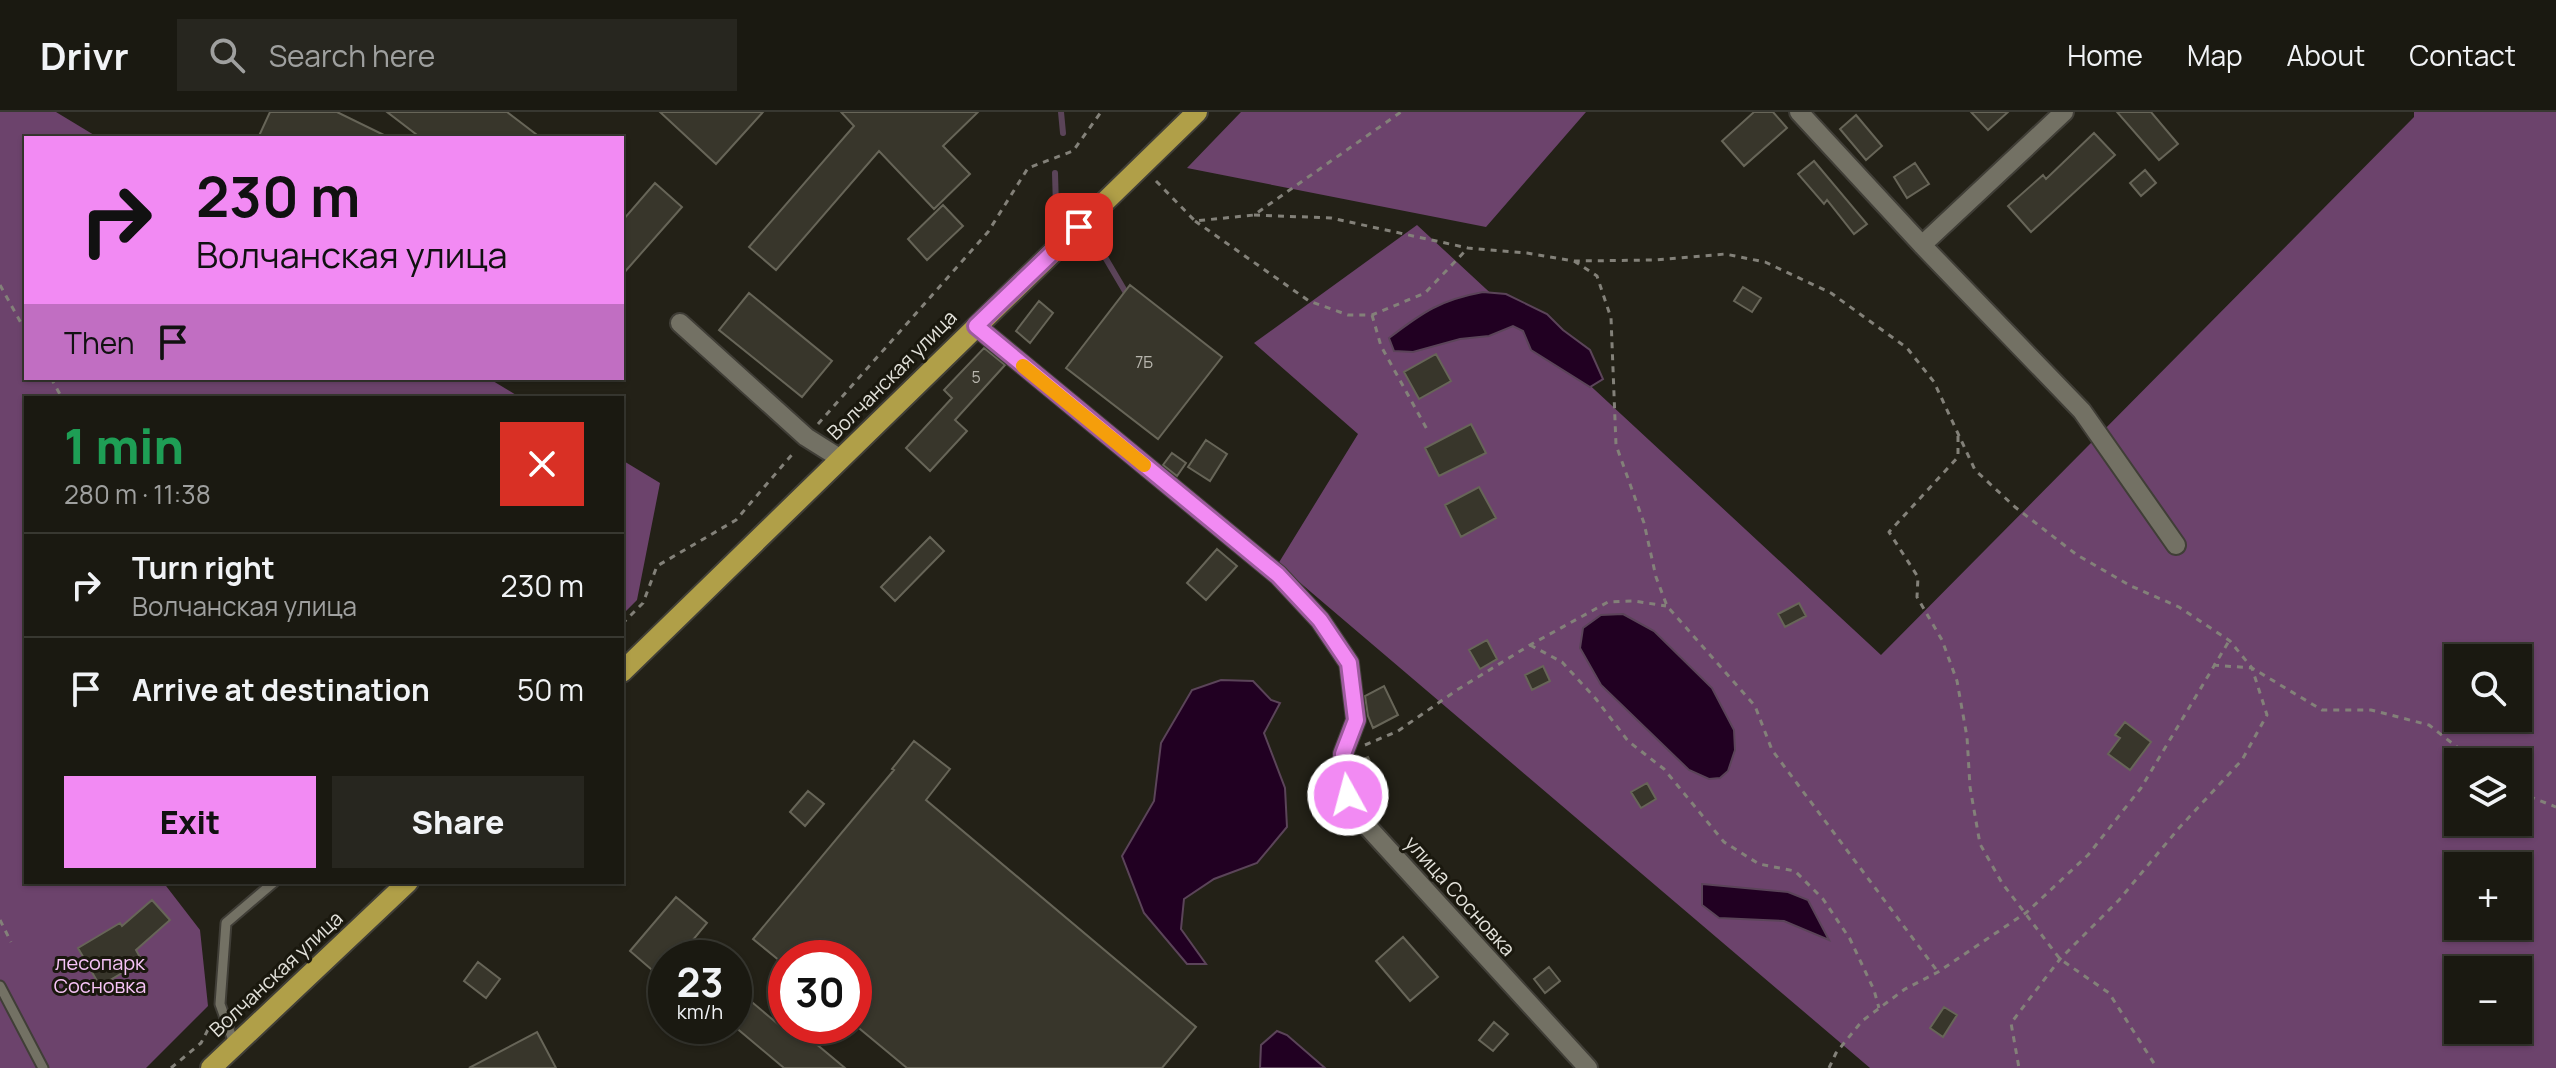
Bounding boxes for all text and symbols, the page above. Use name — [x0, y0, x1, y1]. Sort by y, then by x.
search box — [177, 19, 737, 91]
text: Drivr — [40, 29, 129, 81]
icon: search — [205, 33, 249, 77]
text: Search here — [269, 35, 435, 76]
text: Home — [2067, 36, 2143, 74]
text: Map — [2187, 36, 2243, 74]
text: About — [2287, 36, 2365, 74]
text: Contact — [2409, 36, 2516, 74]
text: 230 m — [196, 157, 360, 234]
icon: right — [64, 168, 168, 272]
pin — [1045, 193, 1113, 261]
icon: arrive — [1057, 205, 1101, 249]
text: Волчанская улица — [196, 230, 508, 279]
street label: Волчанская улица — [821, 304, 962, 445]
icon: arrive — [151, 320, 195, 364]
text: Then — [64, 322, 135, 363]
house number: 7Б — [1135, 351, 1153, 373]
house number: 5 — [971, 366, 981, 388]
text: 1 min — [64, 413, 184, 478]
button: close — [500, 422, 584, 506]
text: 280 m · 11:38 — [64, 476, 211, 512]
text: Turn right — [132, 547, 275, 588]
icon: right — [64, 563, 108, 607]
text: 230 m — [501, 565, 584, 606]
text: Волчанская улица — [132, 588, 357, 624]
map controls — [2444, 644, 2532, 1044]
button: search — [2444, 644, 2532, 732]
icon: arrive — [64, 667, 108, 711]
text: Arrive at destination — [132, 669, 430, 710]
text: 50 m — [517, 669, 584, 710]
button: layers — [2444, 748, 2532, 836]
position arrow — [1306, 753, 1390, 837]
button: Exit — [64, 776, 316, 868]
button: Share — [332, 776, 584, 868]
street label: улица Сосновка — [1399, 830, 1522, 962]
button: + — [2444, 852, 2532, 940]
street label: Волчанская улица — [203, 905, 348, 1043]
speed limit sign: 30 — [768, 940, 872, 1044]
park label: лесопарк Сосновка — [54, 949, 146, 999]
text: 23 — [676, 954, 724, 1009]
button: − — [2444, 956, 2532, 1044]
text: km/h — [677, 998, 723, 1025]

